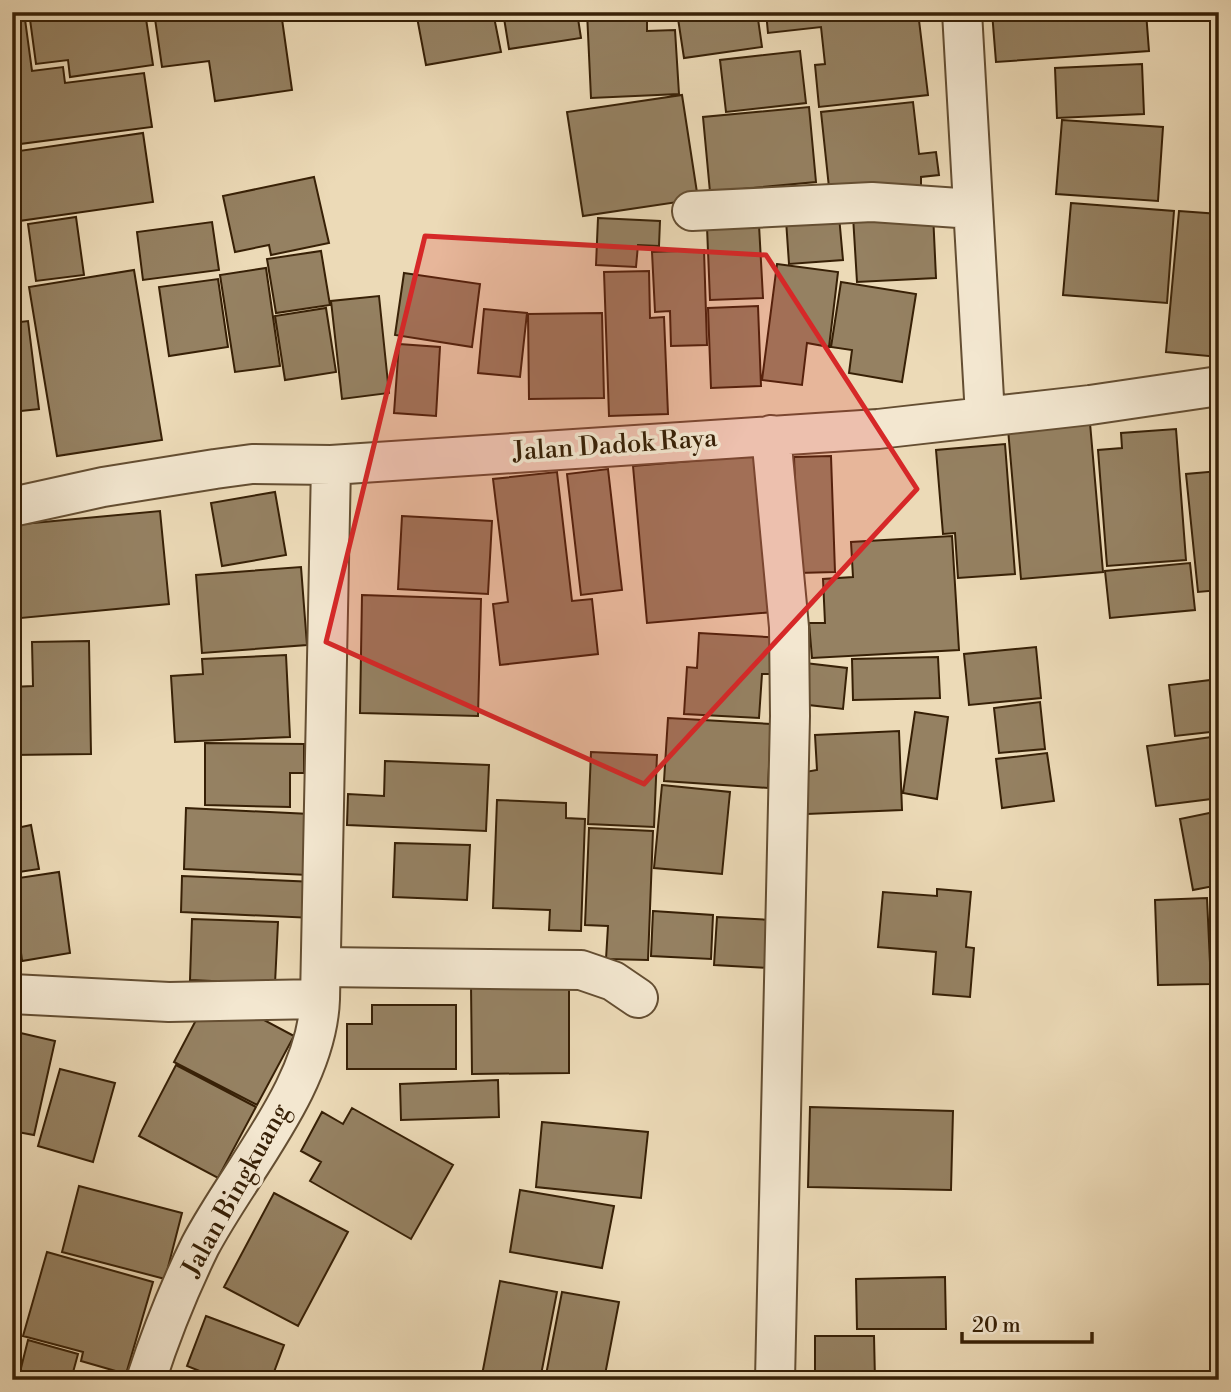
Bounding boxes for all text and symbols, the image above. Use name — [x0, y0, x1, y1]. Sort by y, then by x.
street label: Jalan Dadok Raya — [511, 422, 719, 468]
street label: Jalan Bingkuang — [175, 1097, 297, 1283]
scale bar — [962, 1301, 1091, 1345]
text: 20 m — [972, 1313, 1021, 1339]

